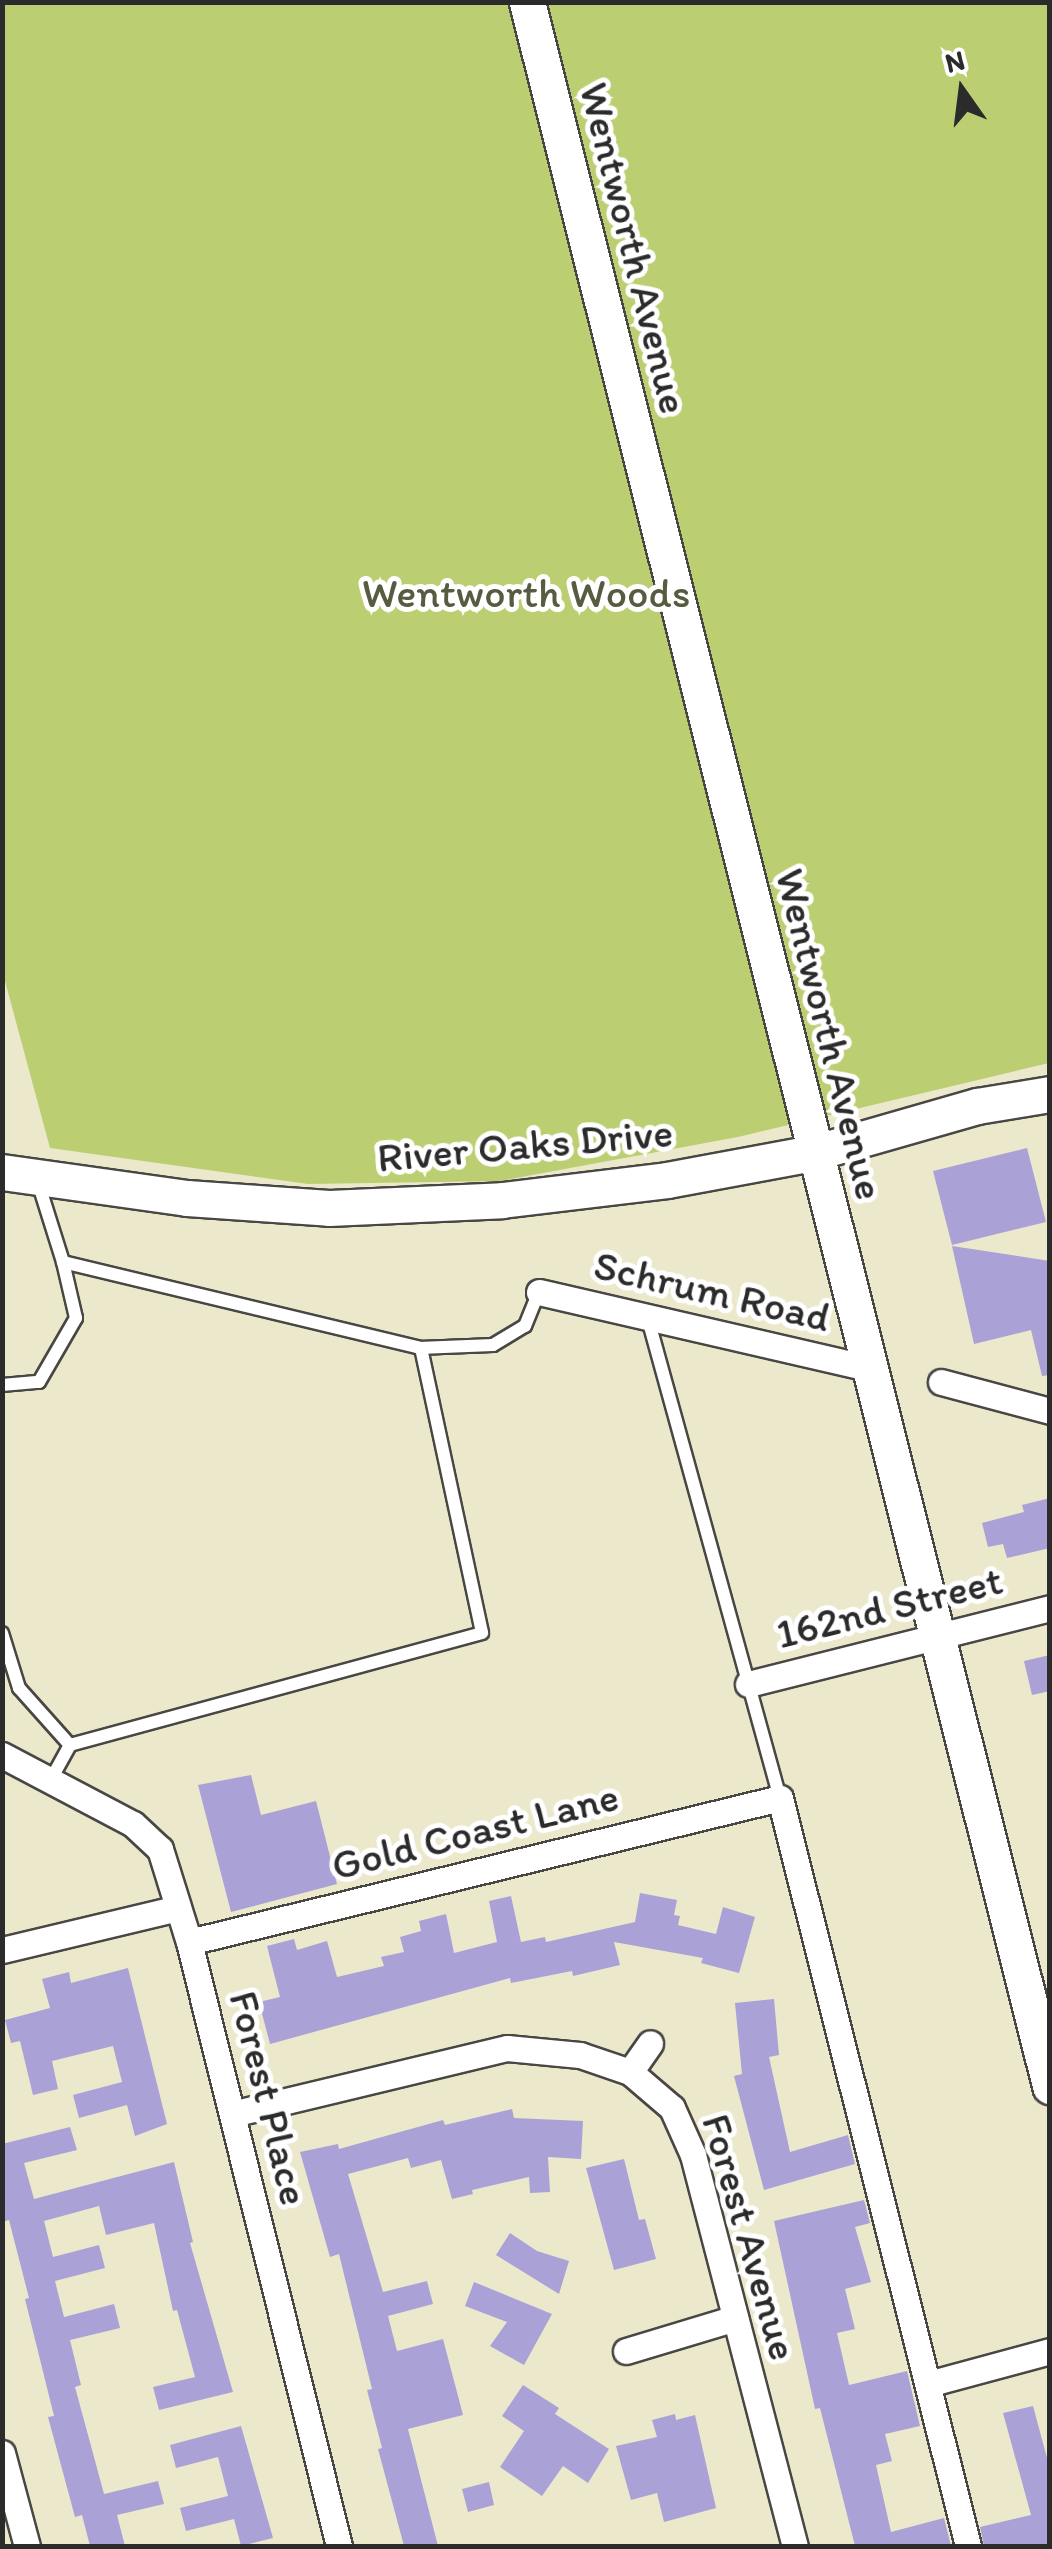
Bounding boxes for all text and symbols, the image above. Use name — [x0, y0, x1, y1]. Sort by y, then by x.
north arrow — [912, 40, 1012, 140]
text: N — [941, 42, 968, 80]
street label: Wentworth Avenue — [568, 77, 700, 419]
park label: Wentworth Woods — [362, 568, 690, 618]
street label: Wentworth Avenue — [764, 863, 896, 1205]
street label: River Oaks Drive — [375, 1107, 675, 1183]
street label: Schrum Road — [589, 1239, 835, 1343]
street label: 162nd Street — [771, 1555, 1007, 1659]
street label: Gold Coast Lane — [326, 1771, 624, 1891]
street label: Forest Place — [218, 1986, 320, 2210]
street label: Forest Avenue — [691, 2108, 809, 2366]

